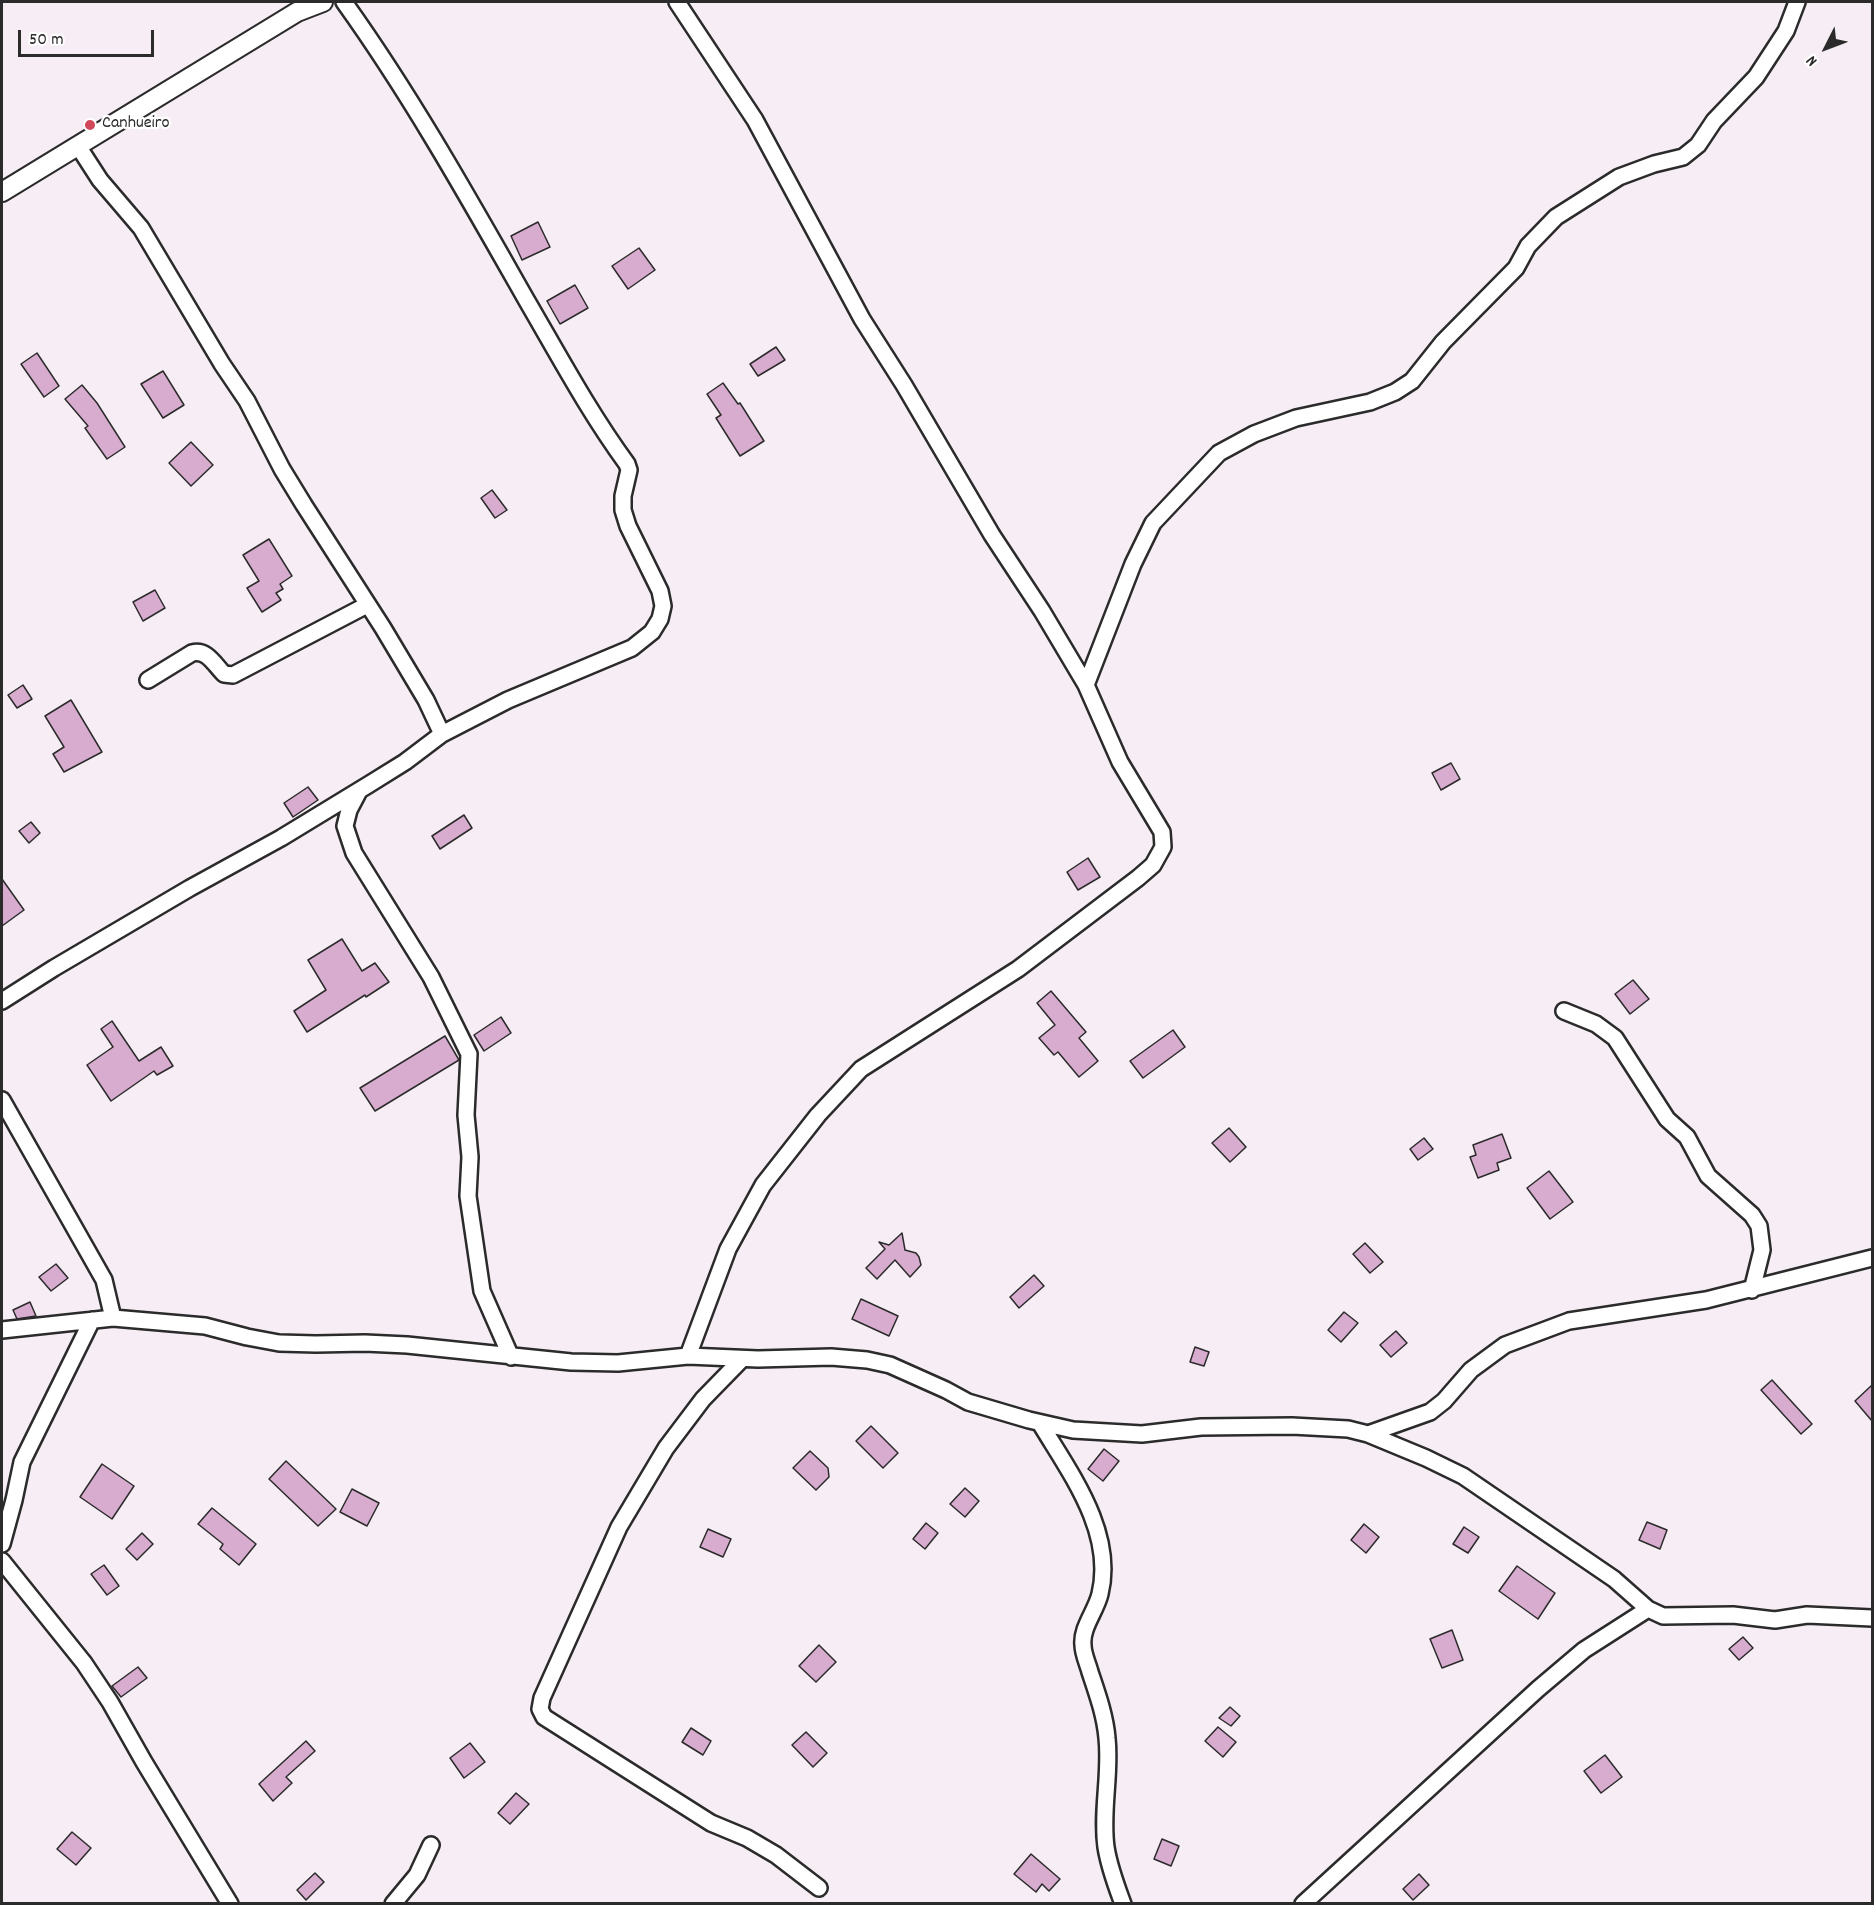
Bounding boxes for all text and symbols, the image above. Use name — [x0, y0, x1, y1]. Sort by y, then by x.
scale bar — [21, 18, 158, 56]
north arrow — [1796, 18, 1856, 78]
text: 50 m — [29, 28, 64, 53]
text: N — [1801, 50, 1823, 71]
place label: Canhueiro — [102, 114, 170, 136]
marker: Canhueiro — [83, 118, 97, 132]

